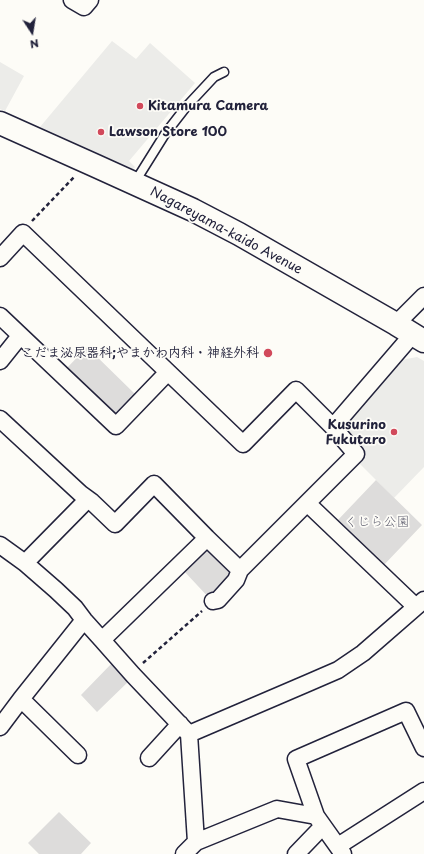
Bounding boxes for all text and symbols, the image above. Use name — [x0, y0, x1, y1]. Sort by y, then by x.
north arrow — [12, 12, 52, 52]
text: N — [29, 35, 41, 53]
place label: Kitamura Camera — [148, 98, 268, 114]
marker: Kitamura Camera — [135, 101, 145, 111]
place label: Lawson Store 100 — [109, 124, 227, 140]
marker: Lawson Store 100 — [96, 127, 106, 137]
street label: Nagareyama-kaido Avenue — [147, 184, 305, 278]
place label: こだま泌尿器科;やまかわ内科・神経外科 — [21, 345, 259, 361]
marker: こだま泌尿器科;やまかわ内科・神経外科 — [262, 347, 274, 359]
place label: Kusurino Fukutaro — [325, 417, 386, 448]
marker: Kusurino Fukutaro — [389, 427, 399, 437]
park label: くじら公園 — [345, 514, 409, 530]

